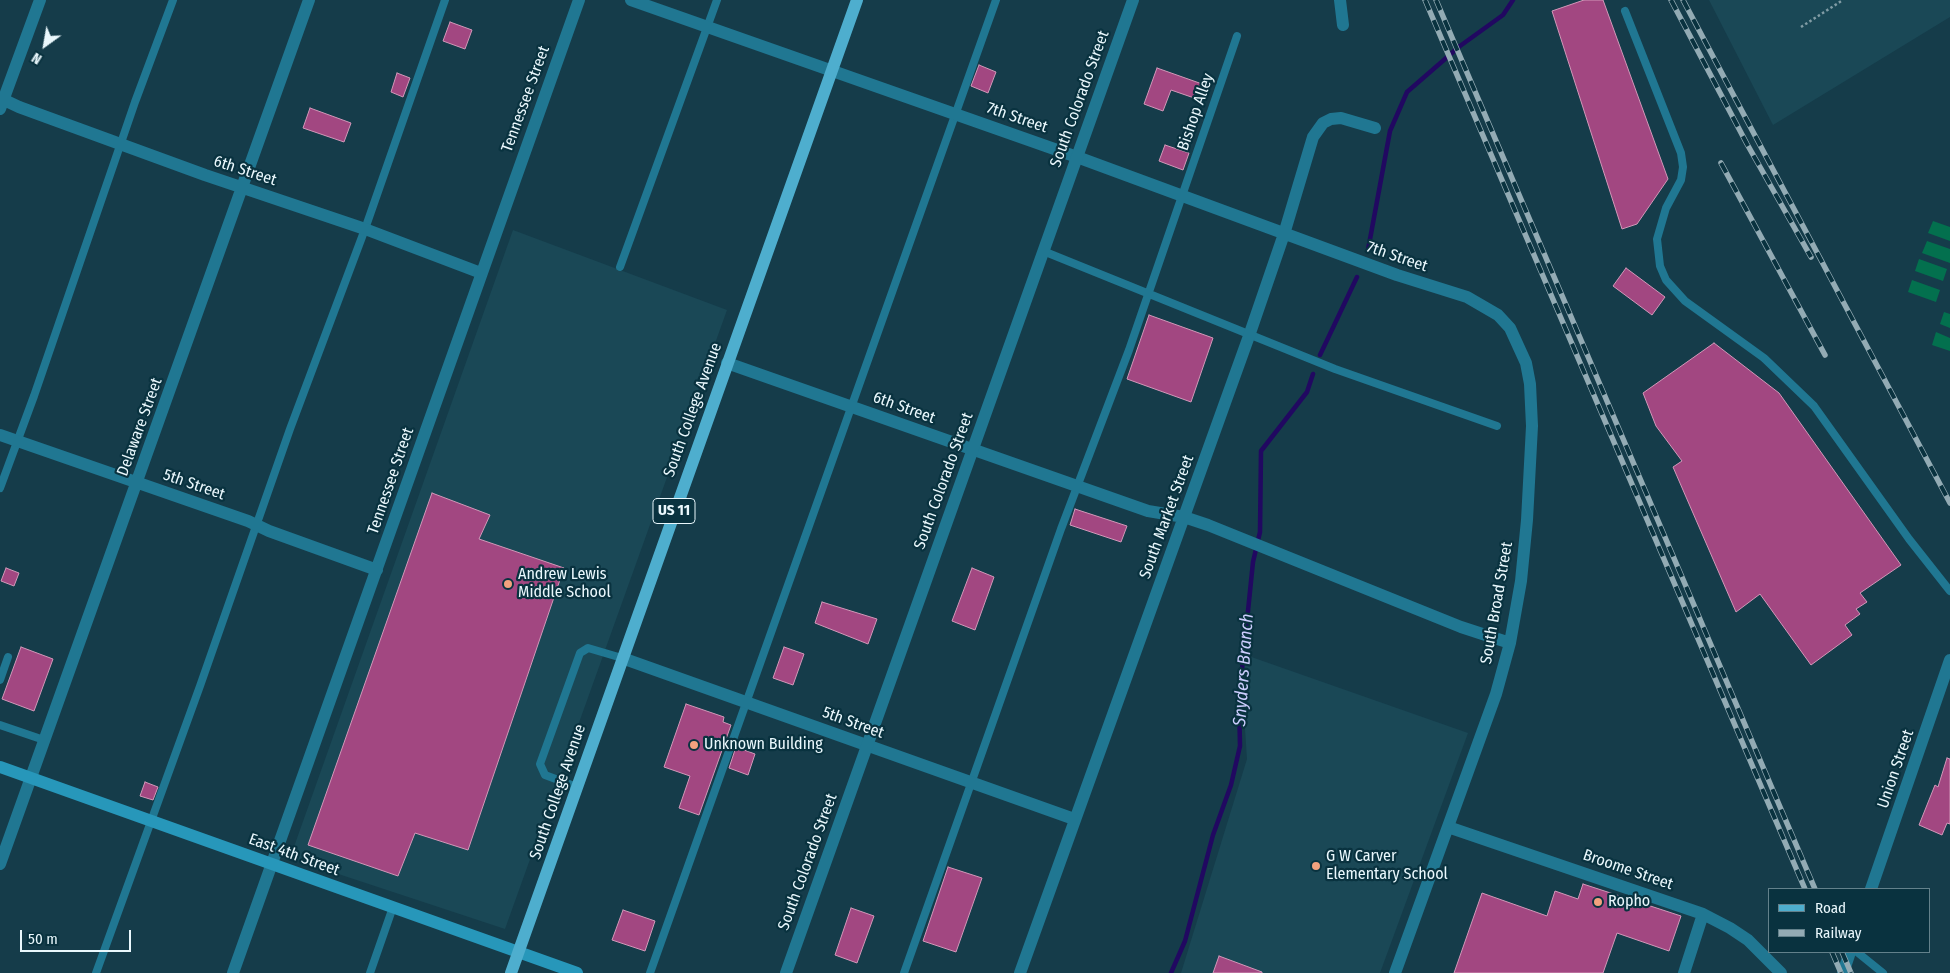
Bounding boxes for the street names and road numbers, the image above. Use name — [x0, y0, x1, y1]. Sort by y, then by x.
street label: South Colorado Street — [1046, 28, 1114, 170]
street label: Tennessee Street — [498, 43, 554, 155]
street label: Bishop Alley — [1174, 71, 1218, 153]
street label: 7th Street — [984, 99, 1050, 137]
street label: 6th Street — [211, 152, 279, 190]
street label: 7th Street — [1364, 238, 1430, 276]
street label: South College Avenue — [660, 340, 726, 480]
street label: Delaware Street — [113, 375, 167, 479]
street label: 6th Street — [870, 388, 938, 428]
street label: South Colorado Street — [910, 410, 978, 552]
street label: Tennessee Street — [364, 425, 418, 537]
street label: South Market Street — [1136, 452, 1198, 582]
street label: 5th Street — [161, 466, 227, 504]
road number: US 11 — [653, 498, 695, 524]
street label: South Broad Street — [1477, 540, 1517, 666]
street label: 5th Street — [820, 703, 886, 743]
street label: South College Avenue — [526, 722, 590, 862]
street label: Union Street — [1874, 727, 1918, 811]
street label: South Colorado Street — [774, 791, 842, 933]
street label: East 4th Street — [246, 830, 342, 880]
street label: Broome Street — [1580, 846, 1676, 894]

